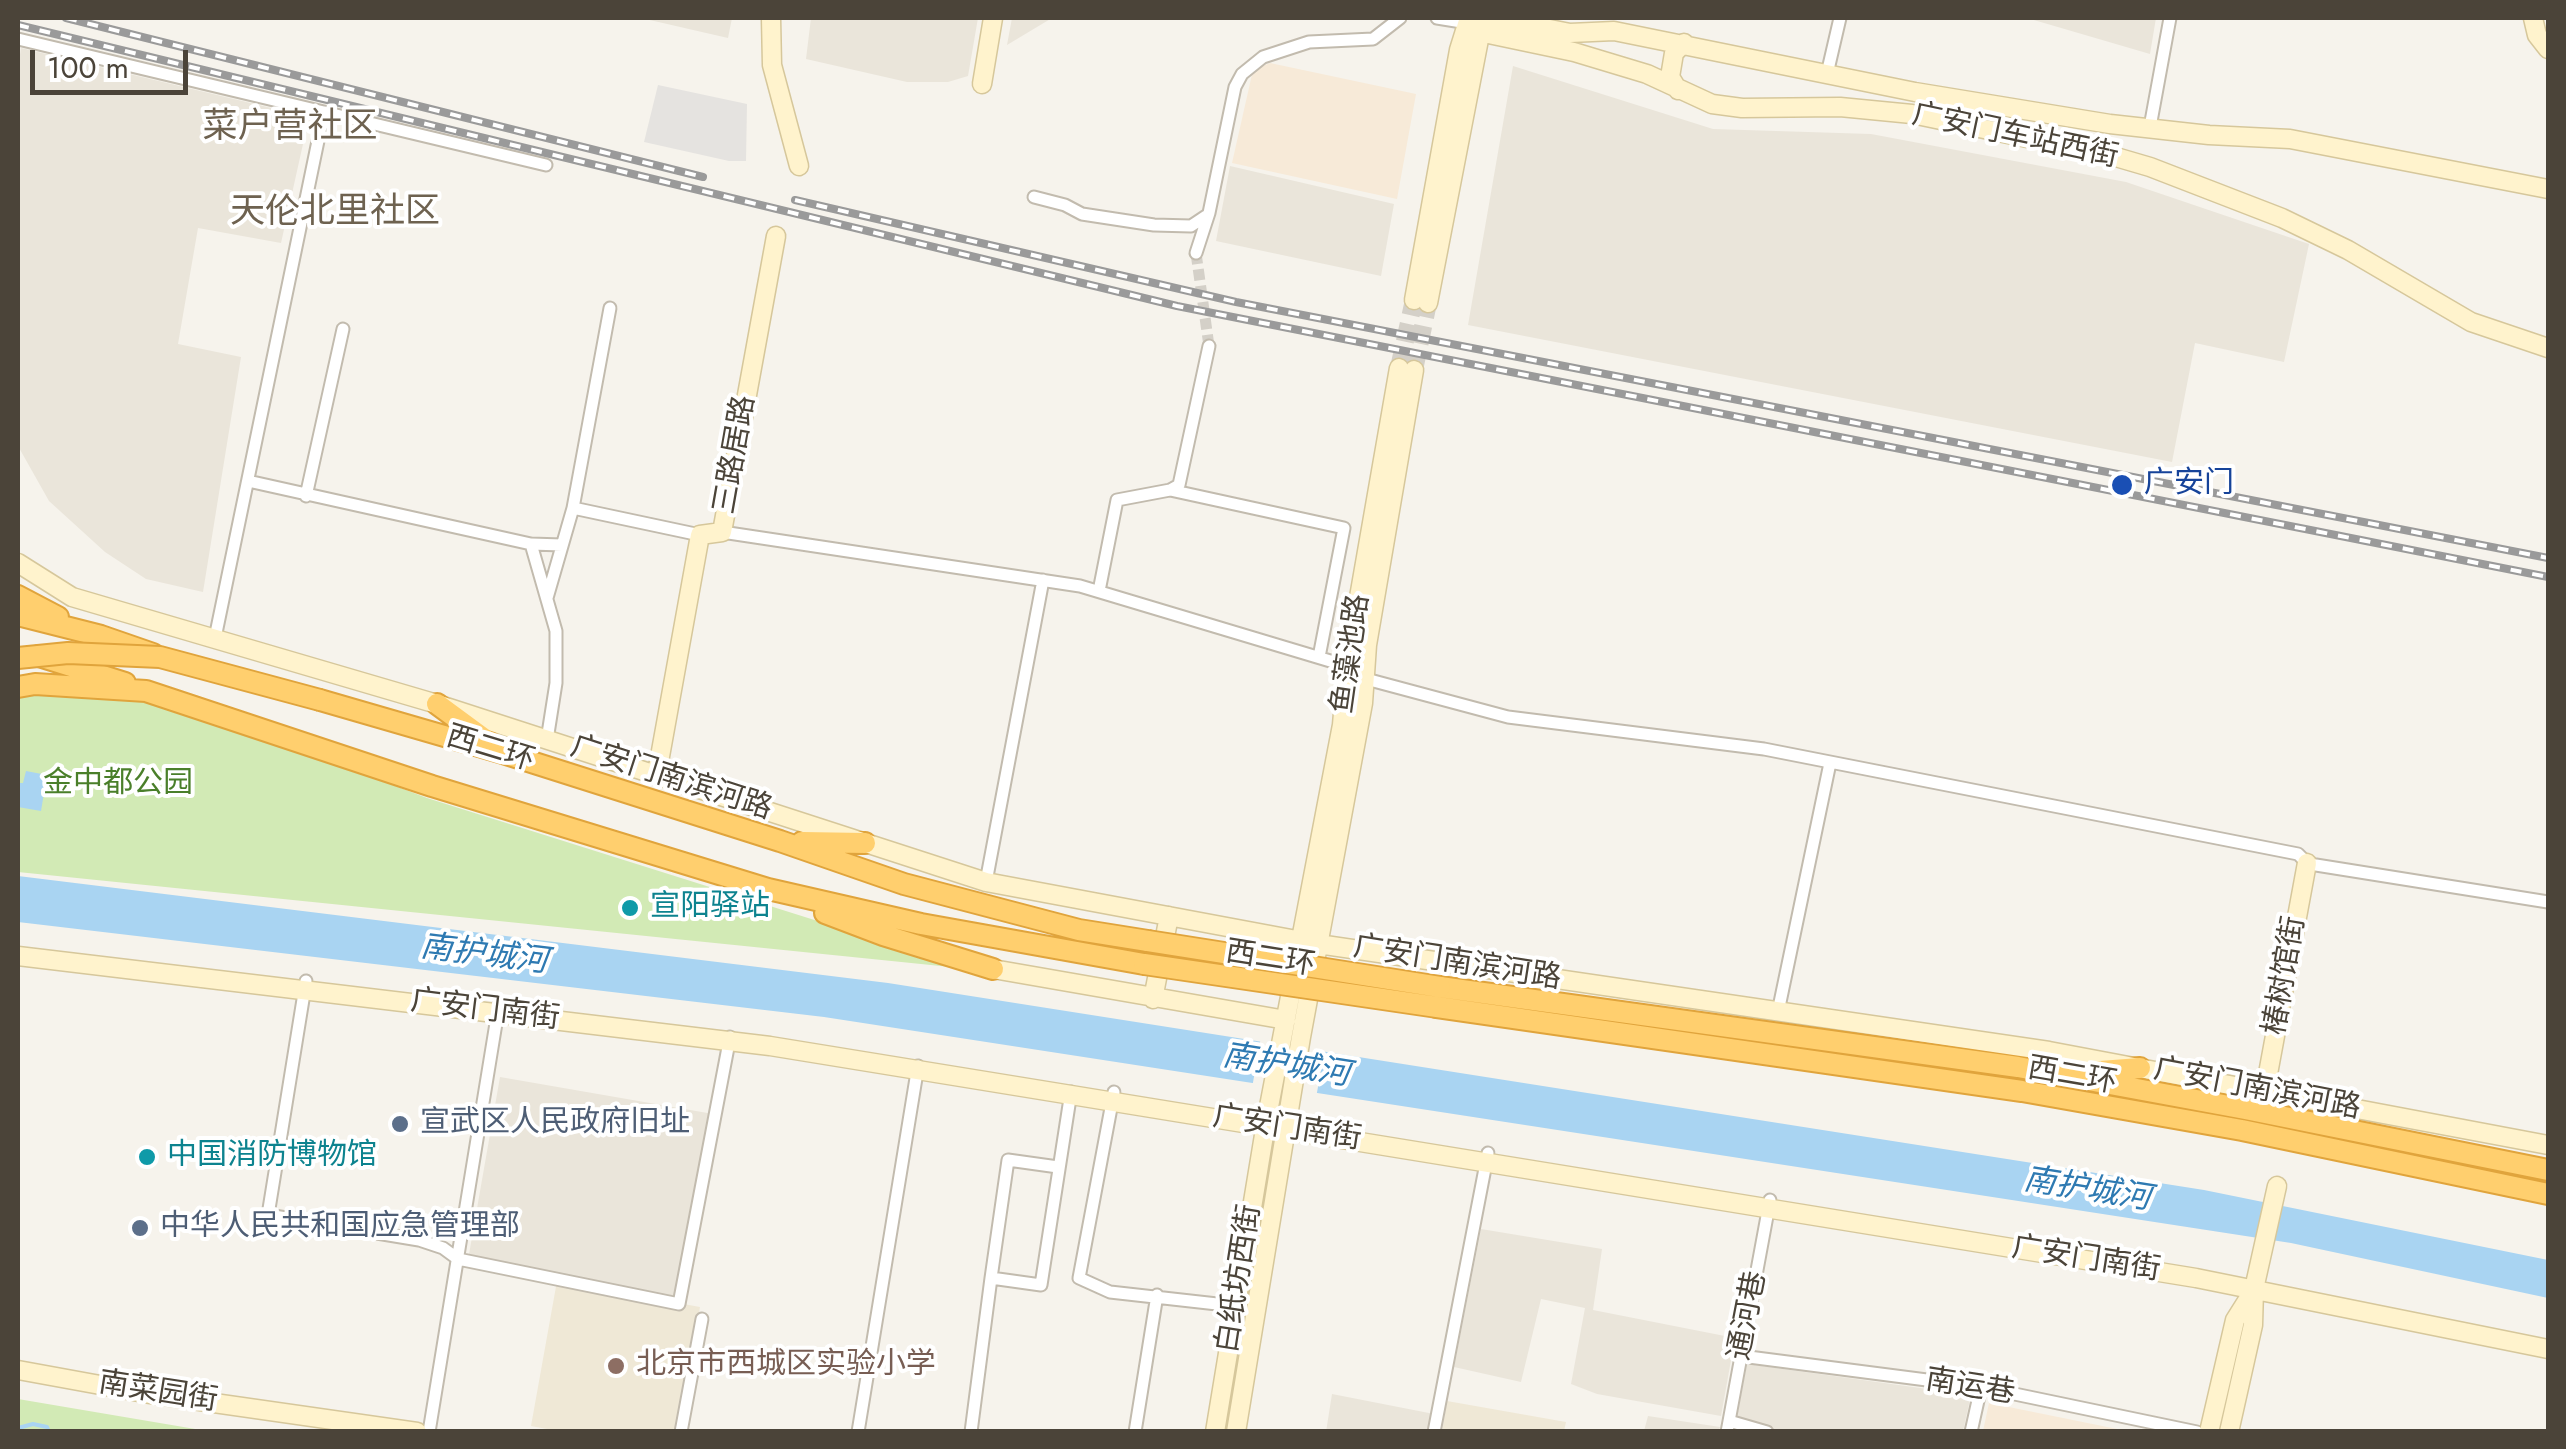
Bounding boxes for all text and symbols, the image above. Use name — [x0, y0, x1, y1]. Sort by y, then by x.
scale bar — [35, 30, 192, 92]
text: 100 m — [47, 46, 129, 89]
street label: 广安门车站西街 — [1909, 98, 2121, 176]
district label: 菜户营社区 — [203, 108, 377, 150]
district label: 天伦北里社区 — [230, 193, 440, 235]
street label: 三路居路 — [708, 393, 764, 517]
place label: 广安门 — [2144, 467, 2234, 503]
marker: 广安门 — [2109, 472, 2135, 498]
street label: 鱼藻池路 — [1326, 592, 1378, 716]
street label: 西二环 — [442, 720, 538, 780]
street label: 广安门南滨河路 — [566, 729, 776, 829]
park label: 金中都公园 — [43, 767, 193, 803]
place label: 宣阳驿站 — [650, 890, 770, 926]
marker: 宣阳驿站 — [619, 897, 641, 919]
street label: 椿树馆街 — [2258, 914, 2314, 1038]
water label: 南护城河 — [418, 929, 550, 983]
street label: 广安门南滨河路 — [1350, 930, 1564, 998]
street label: 西二环 — [1223, 935, 1317, 985]
street label: 广安门南街 — [408, 984, 562, 1038]
water label: 南护城河 — [1220, 1038, 1352, 1096]
street label: 西二环 — [2025, 1051, 2119, 1103]
street label: 广安门南滨河路 — [2150, 1052, 2364, 1128]
street label: 广安门南街 — [1210, 1099, 1364, 1159]
place label: 宣武区人民政府旧址 — [420, 1106, 690, 1142]
marker: 宣武区人民政府旧址 — [389, 1113, 411, 1135]
place label: 中国消防博物馆 — [167, 1139, 377, 1175]
marker: 中国消防博物馆 — [136, 1146, 158, 1168]
water label: 南护城河 — [2021, 1162, 2153, 1220]
street label: 白纸坊西街 — [1210, 1202, 1270, 1356]
place label: 中华人民共和国应急管理部 — [160, 1210, 520, 1246]
marker: 中华人民共和国应急管理部 — [129, 1217, 151, 1239]
street label: 广安门南街 — [2009, 1230, 2163, 1290]
street label: 通河巷 — [1723, 1268, 1775, 1364]
place label: 北京市西城区实验小学 — [636, 1348, 936, 1384]
marker: 北京市西城区实验小学 — [605, 1355, 627, 1377]
street label: 南运巷 — [1923, 1363, 2017, 1413]
street label: 南菜园街 — [96, 1366, 220, 1420]

